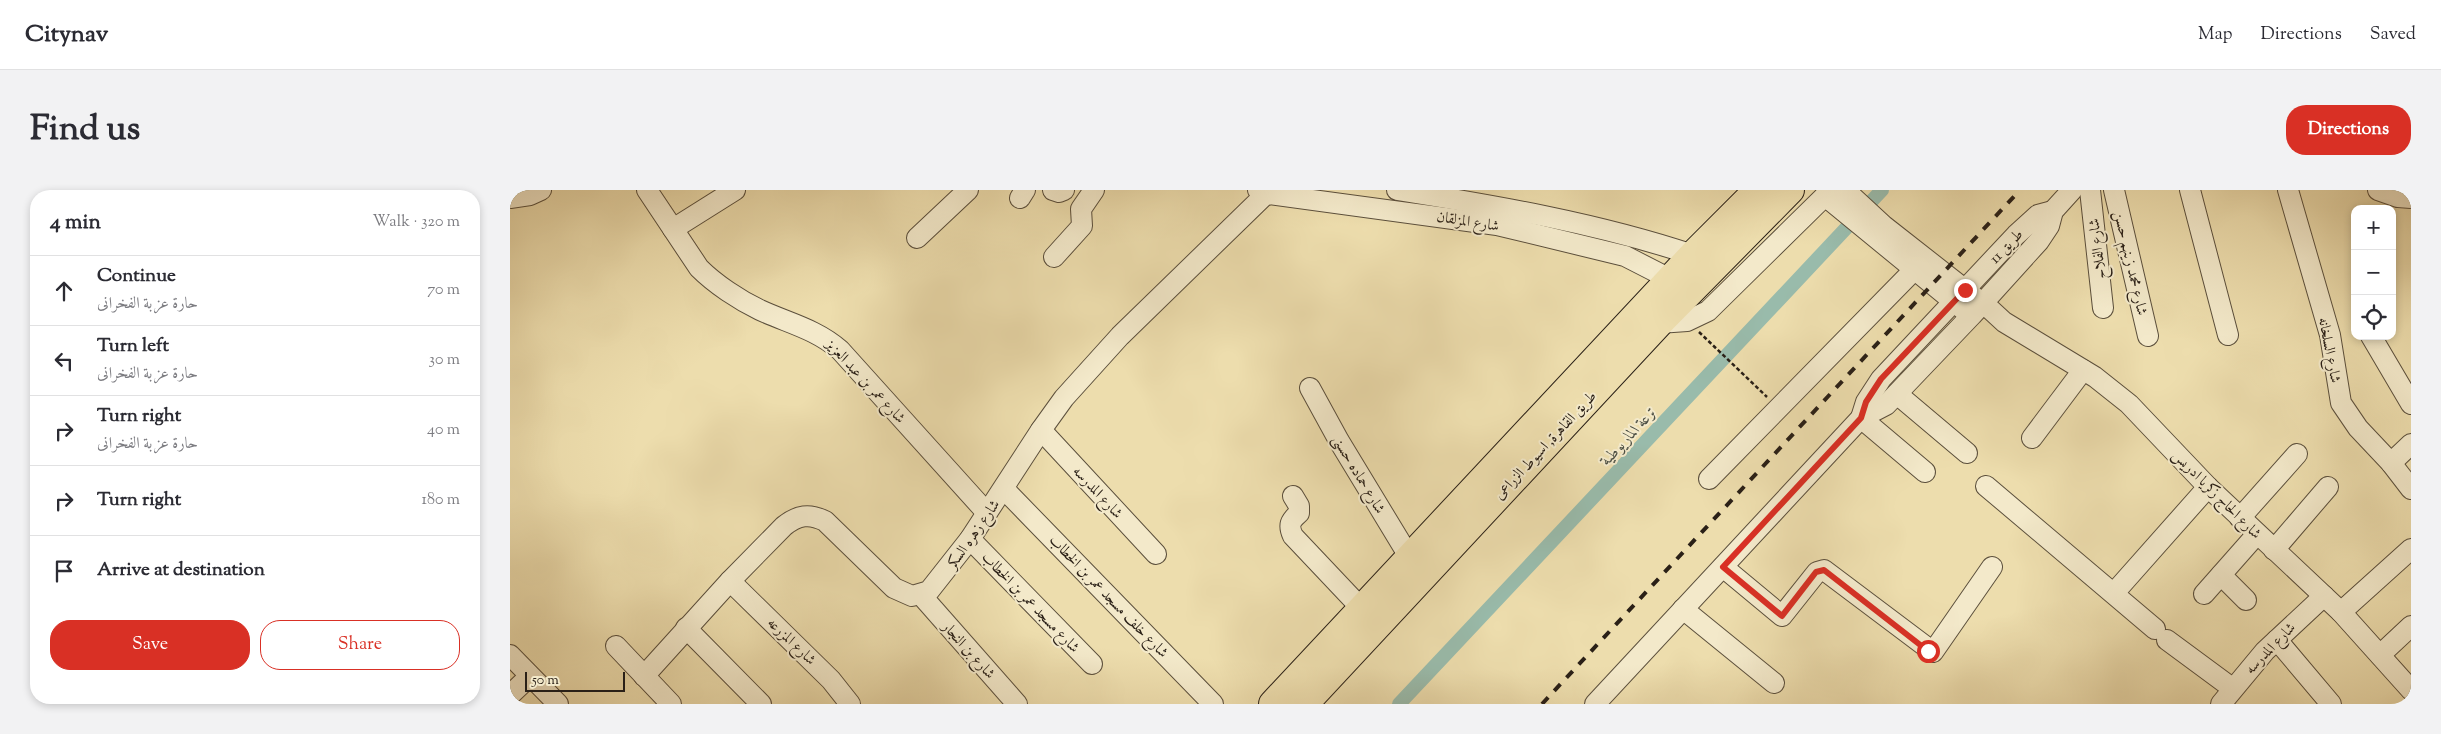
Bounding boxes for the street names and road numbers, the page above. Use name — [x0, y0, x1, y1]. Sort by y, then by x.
street label: شارع المزلقان — [1435, 207, 1501, 239]
street label: شارع محمد زينهم حسن — [2105, 209, 2152, 318]
street label: شارع الفلاح — [2084, 217, 2114, 280]
street label: طريق 11 — [1985, 225, 2029, 269]
street label: شارع السلخانه — [2311, 316, 2345, 385]
street label: شارع عمر بن عبد العزيز — [818, 334, 910, 430]
street label: طريق القاهرة, اسيوط الزراعى — [1490, 387, 1602, 505]
street label: شارع حماده حسنى — [1325, 431, 1389, 519]
street label: شارع الحاج زكريا ادريس — [2166, 446, 2265, 545]
street label: شارع المدرسه — [1066, 462, 1127, 525]
street label: شارع زهره السكر — [941, 496, 1007, 576]
street label: شارع خلف مسجد عمر بن الخطاب — [1043, 531, 1172, 664]
street label: شارع مسجد عمر بن الخطاب — [975, 548, 1084, 659]
street label: شارع المزرعه — [761, 614, 820, 671]
street label: شارع بن النجار — [934, 616, 999, 685]
street label: شارع المدرسه — [2241, 618, 2302, 680]

